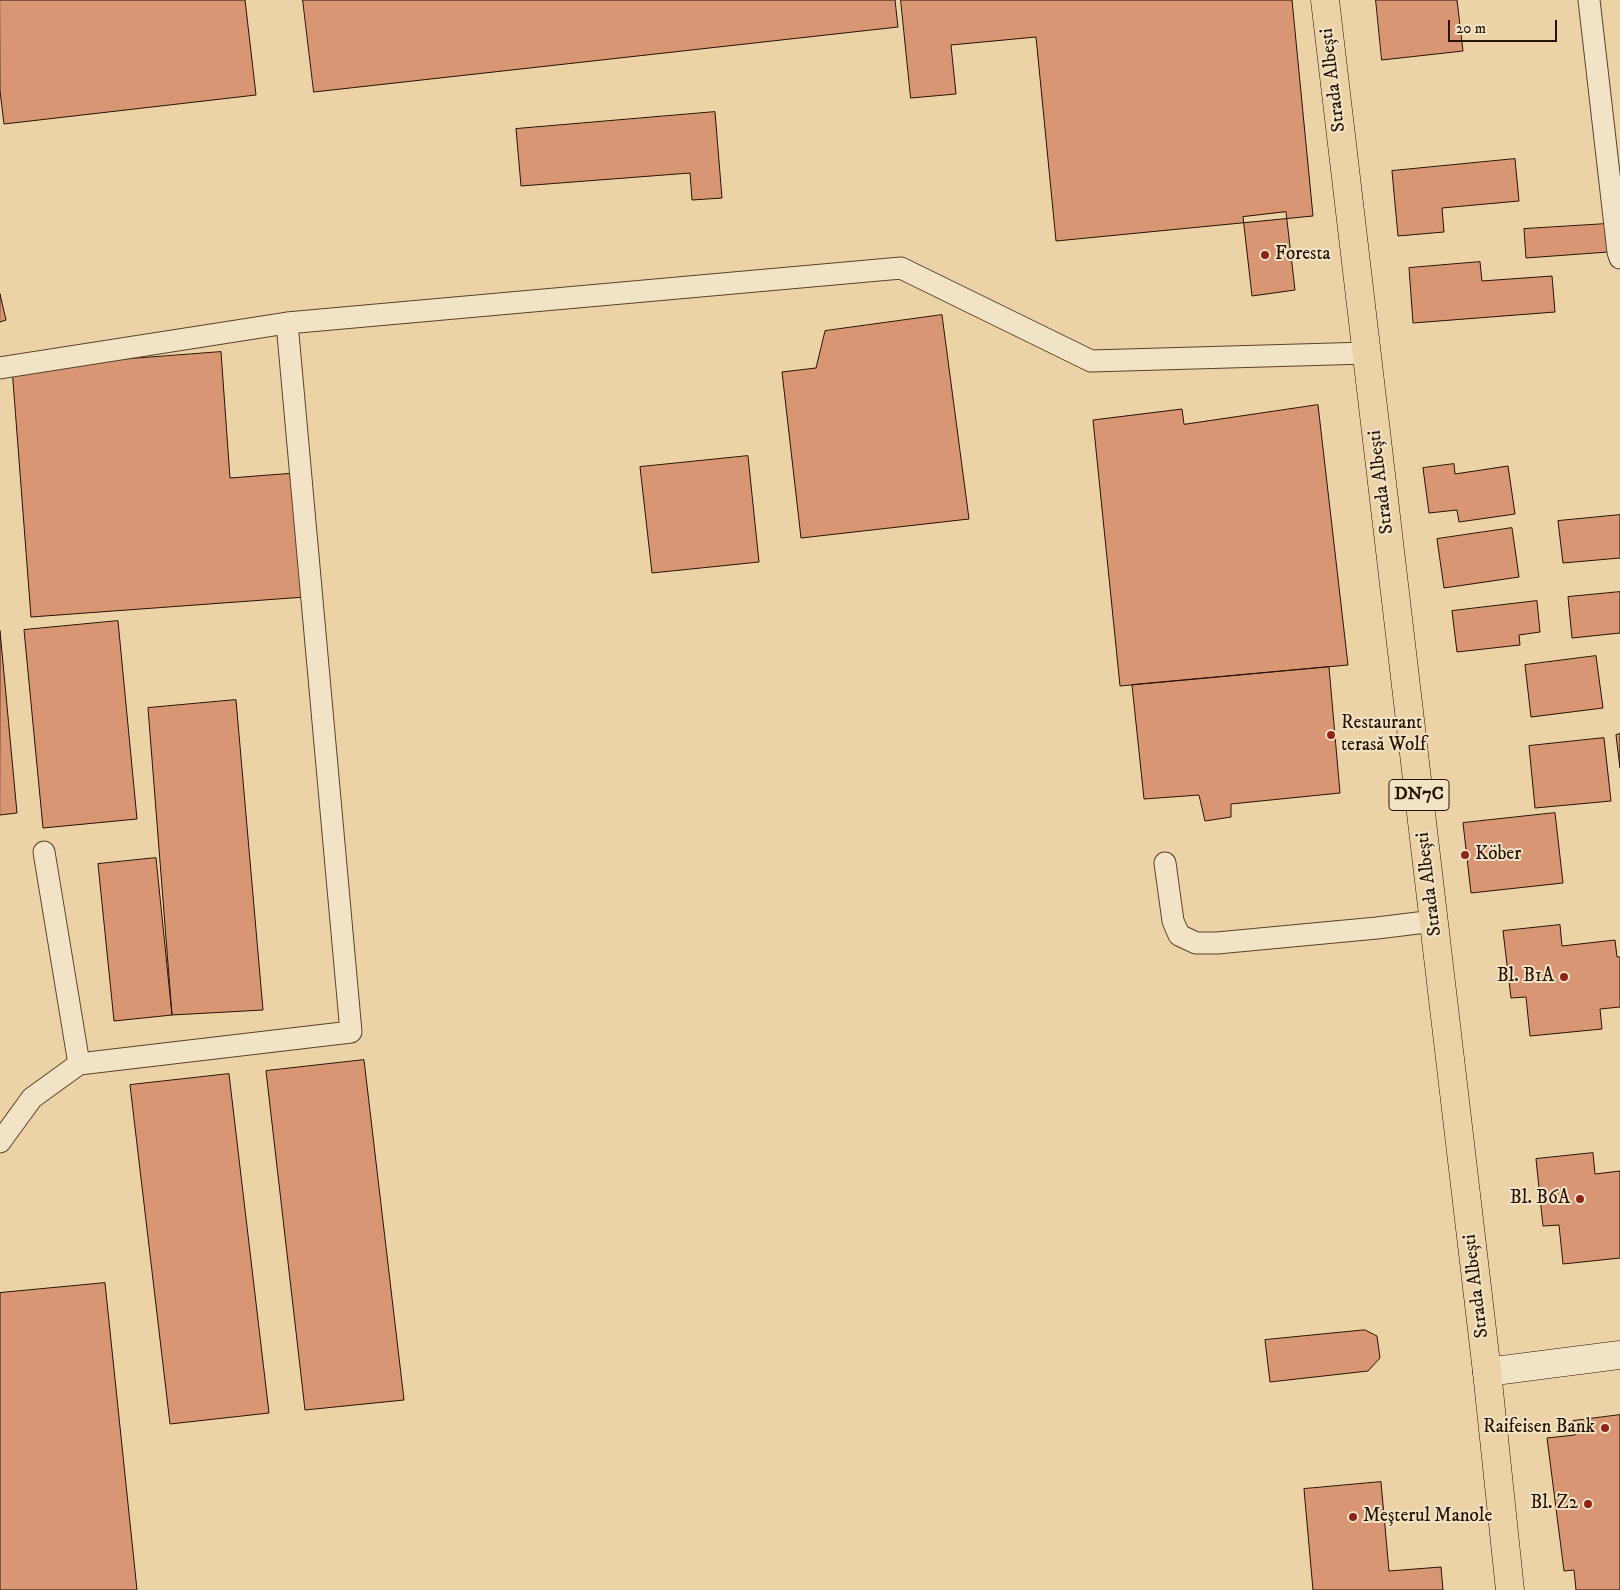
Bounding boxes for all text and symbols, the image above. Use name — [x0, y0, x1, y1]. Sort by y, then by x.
scale bar — [1450, 10, 1559, 42]
text: 20 m — [1456, 19, 1486, 38]
street label: Strada Albești — [1316, 27, 1352, 133]
place label: Foresta — [1275, 244, 1331, 266]
marker: Foresta — [1259, 249, 1271, 261]
street label: Strada Albești — [1364, 429, 1400, 535]
place label: Restaurant terasă Wolf — [1341, 713, 1426, 757]
marker: Restaurant terasă Wolf — [1325, 729, 1337, 741]
road number: DN7C — [1389, 780, 1449, 810]
street label: Strada Albești — [1412, 831, 1448, 937]
place label: Köber — [1475, 844, 1521, 866]
marker: Köber — [1459, 849, 1471, 861]
place label: Bl. B1A — [1497, 966, 1554, 988]
marker: Bl. B1A — [1558, 971, 1570, 983]
place label: Bl. B6A — [1510, 1188, 1570, 1210]
marker: Bl. B6A — [1574, 1193, 1586, 1205]
street label: Strada Albești — [1459, 1233, 1495, 1339]
place label: Raifeisen Bank — [1483, 1417, 1595, 1439]
marker: Raifeisen Bank — [1599, 1422, 1611, 1434]
place label: Bl. Z2 — [1530, 1493, 1578, 1515]
marker: Bl. Z2 — [1582, 1498, 1594, 1510]
place label: Meșterul Manole — [1363, 1506, 1492, 1528]
marker: Meșterul Manole — [1347, 1511, 1359, 1523]

